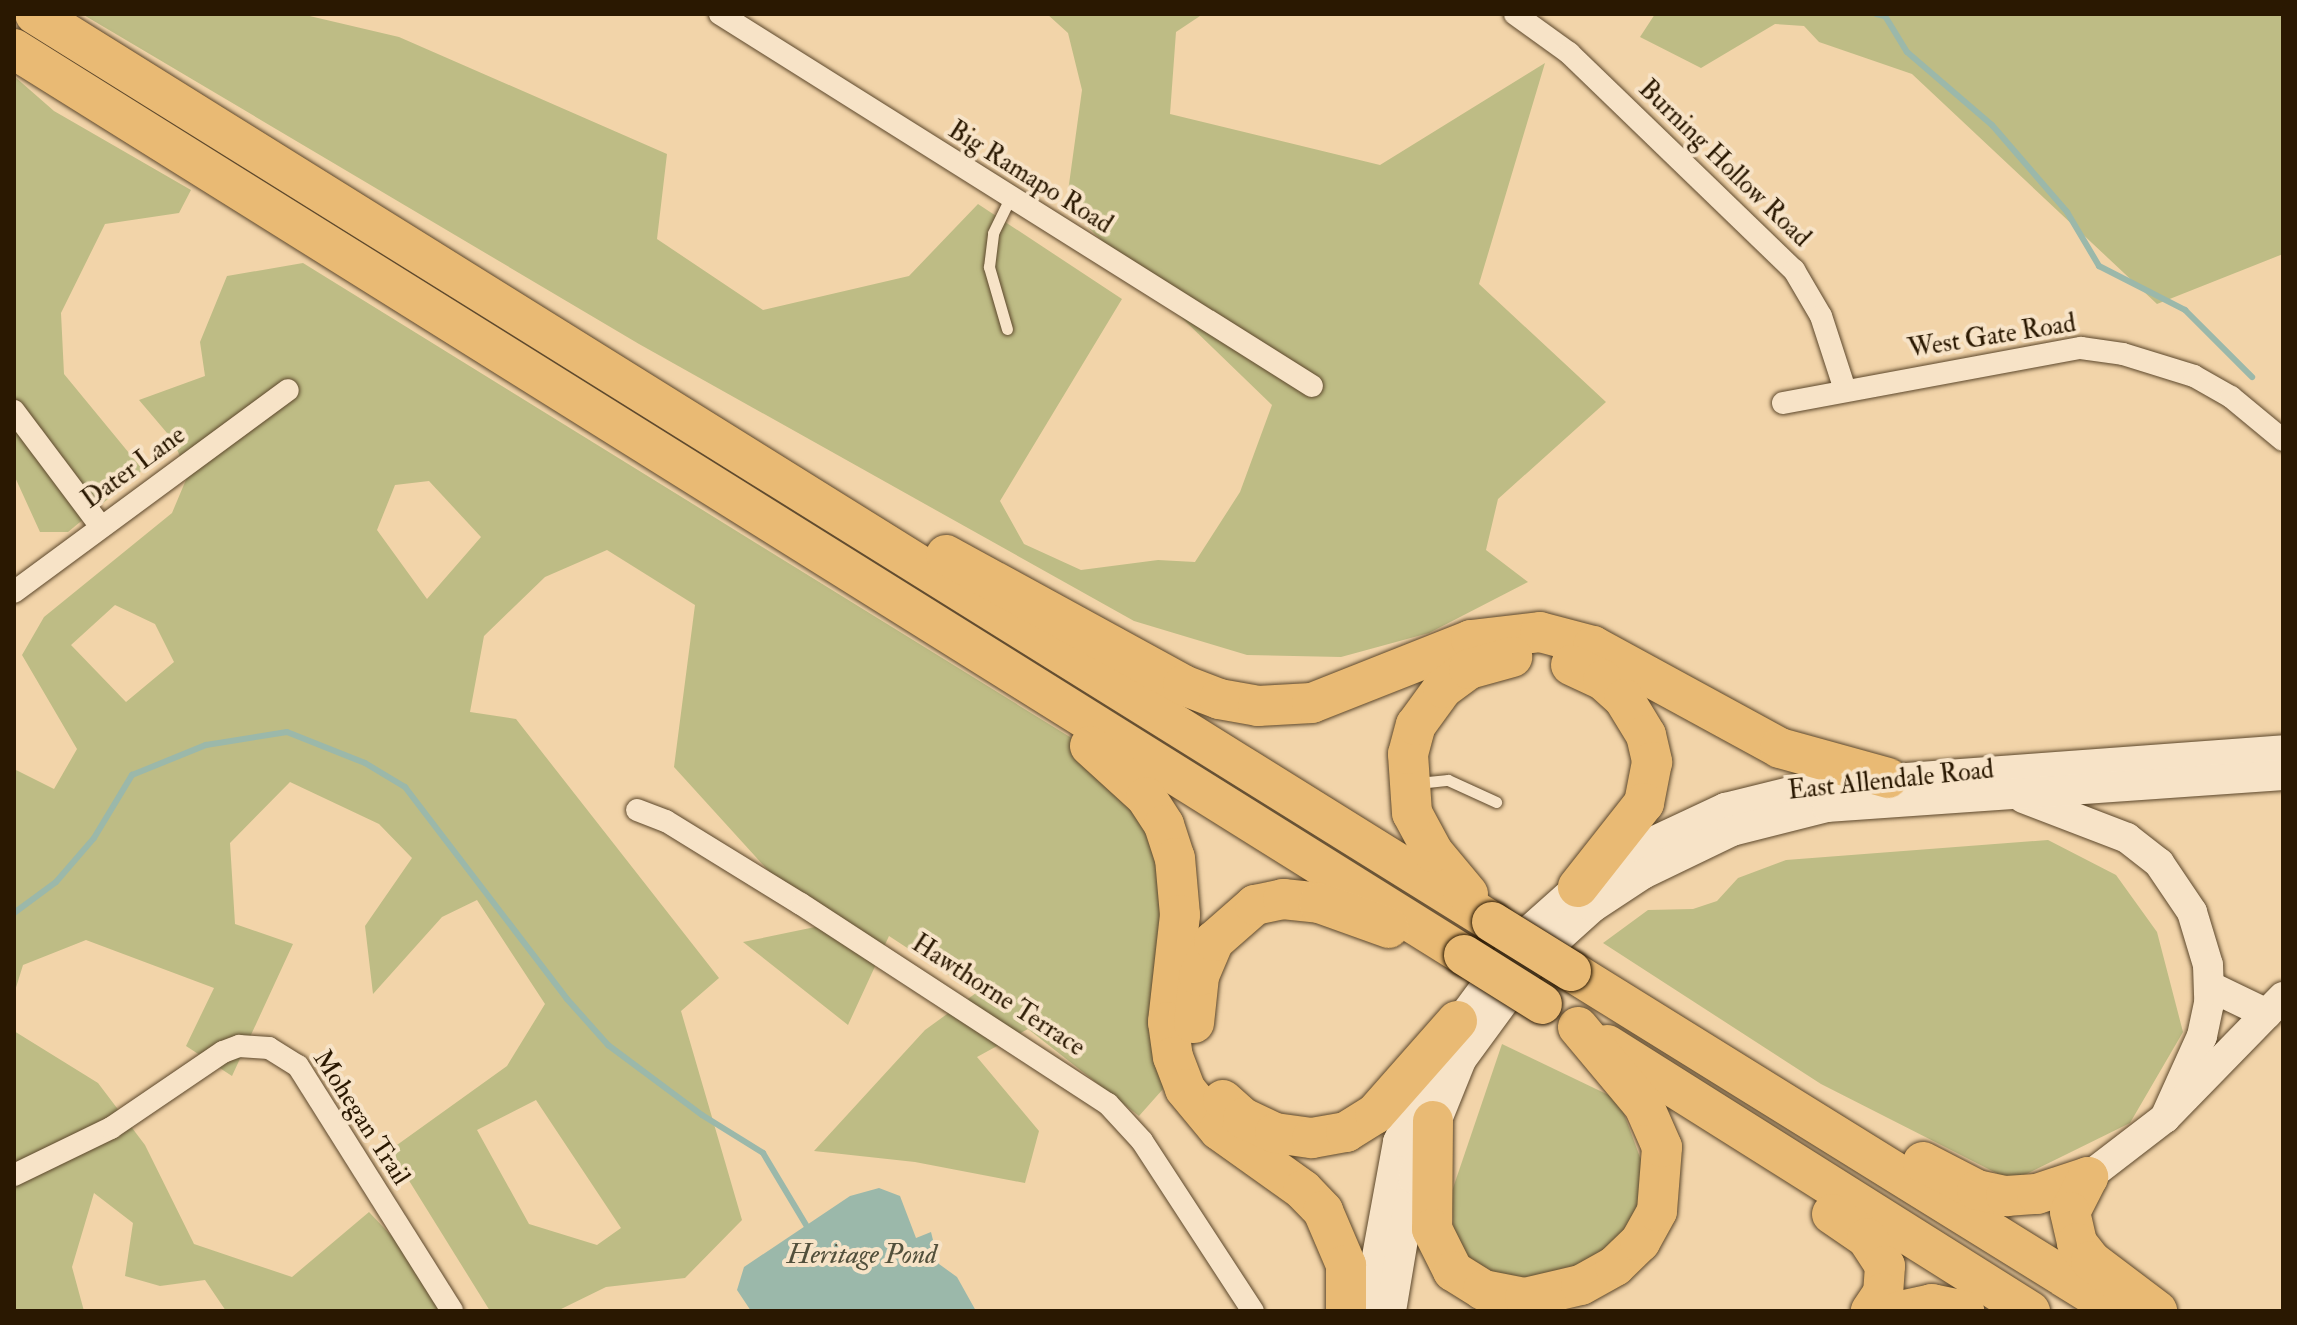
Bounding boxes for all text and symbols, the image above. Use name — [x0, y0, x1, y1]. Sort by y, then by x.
street label: Burning Hollow Road — [1632, 74, 1816, 254]
street label: Big Ramapo Road — [942, 115, 1118, 241]
street label: West Gate Road — [1906, 308, 2078, 366]
street label: Dater Lane — [76, 420, 192, 516]
street label: East Allendale Road — [1786, 755, 1996, 807]
street label: Hawthorne Terrace — [906, 928, 1090, 1064]
street label: Mohegan Trail — [306, 1045, 416, 1191]
water label: Heritage Pond — [787, 1238, 937, 1272]

